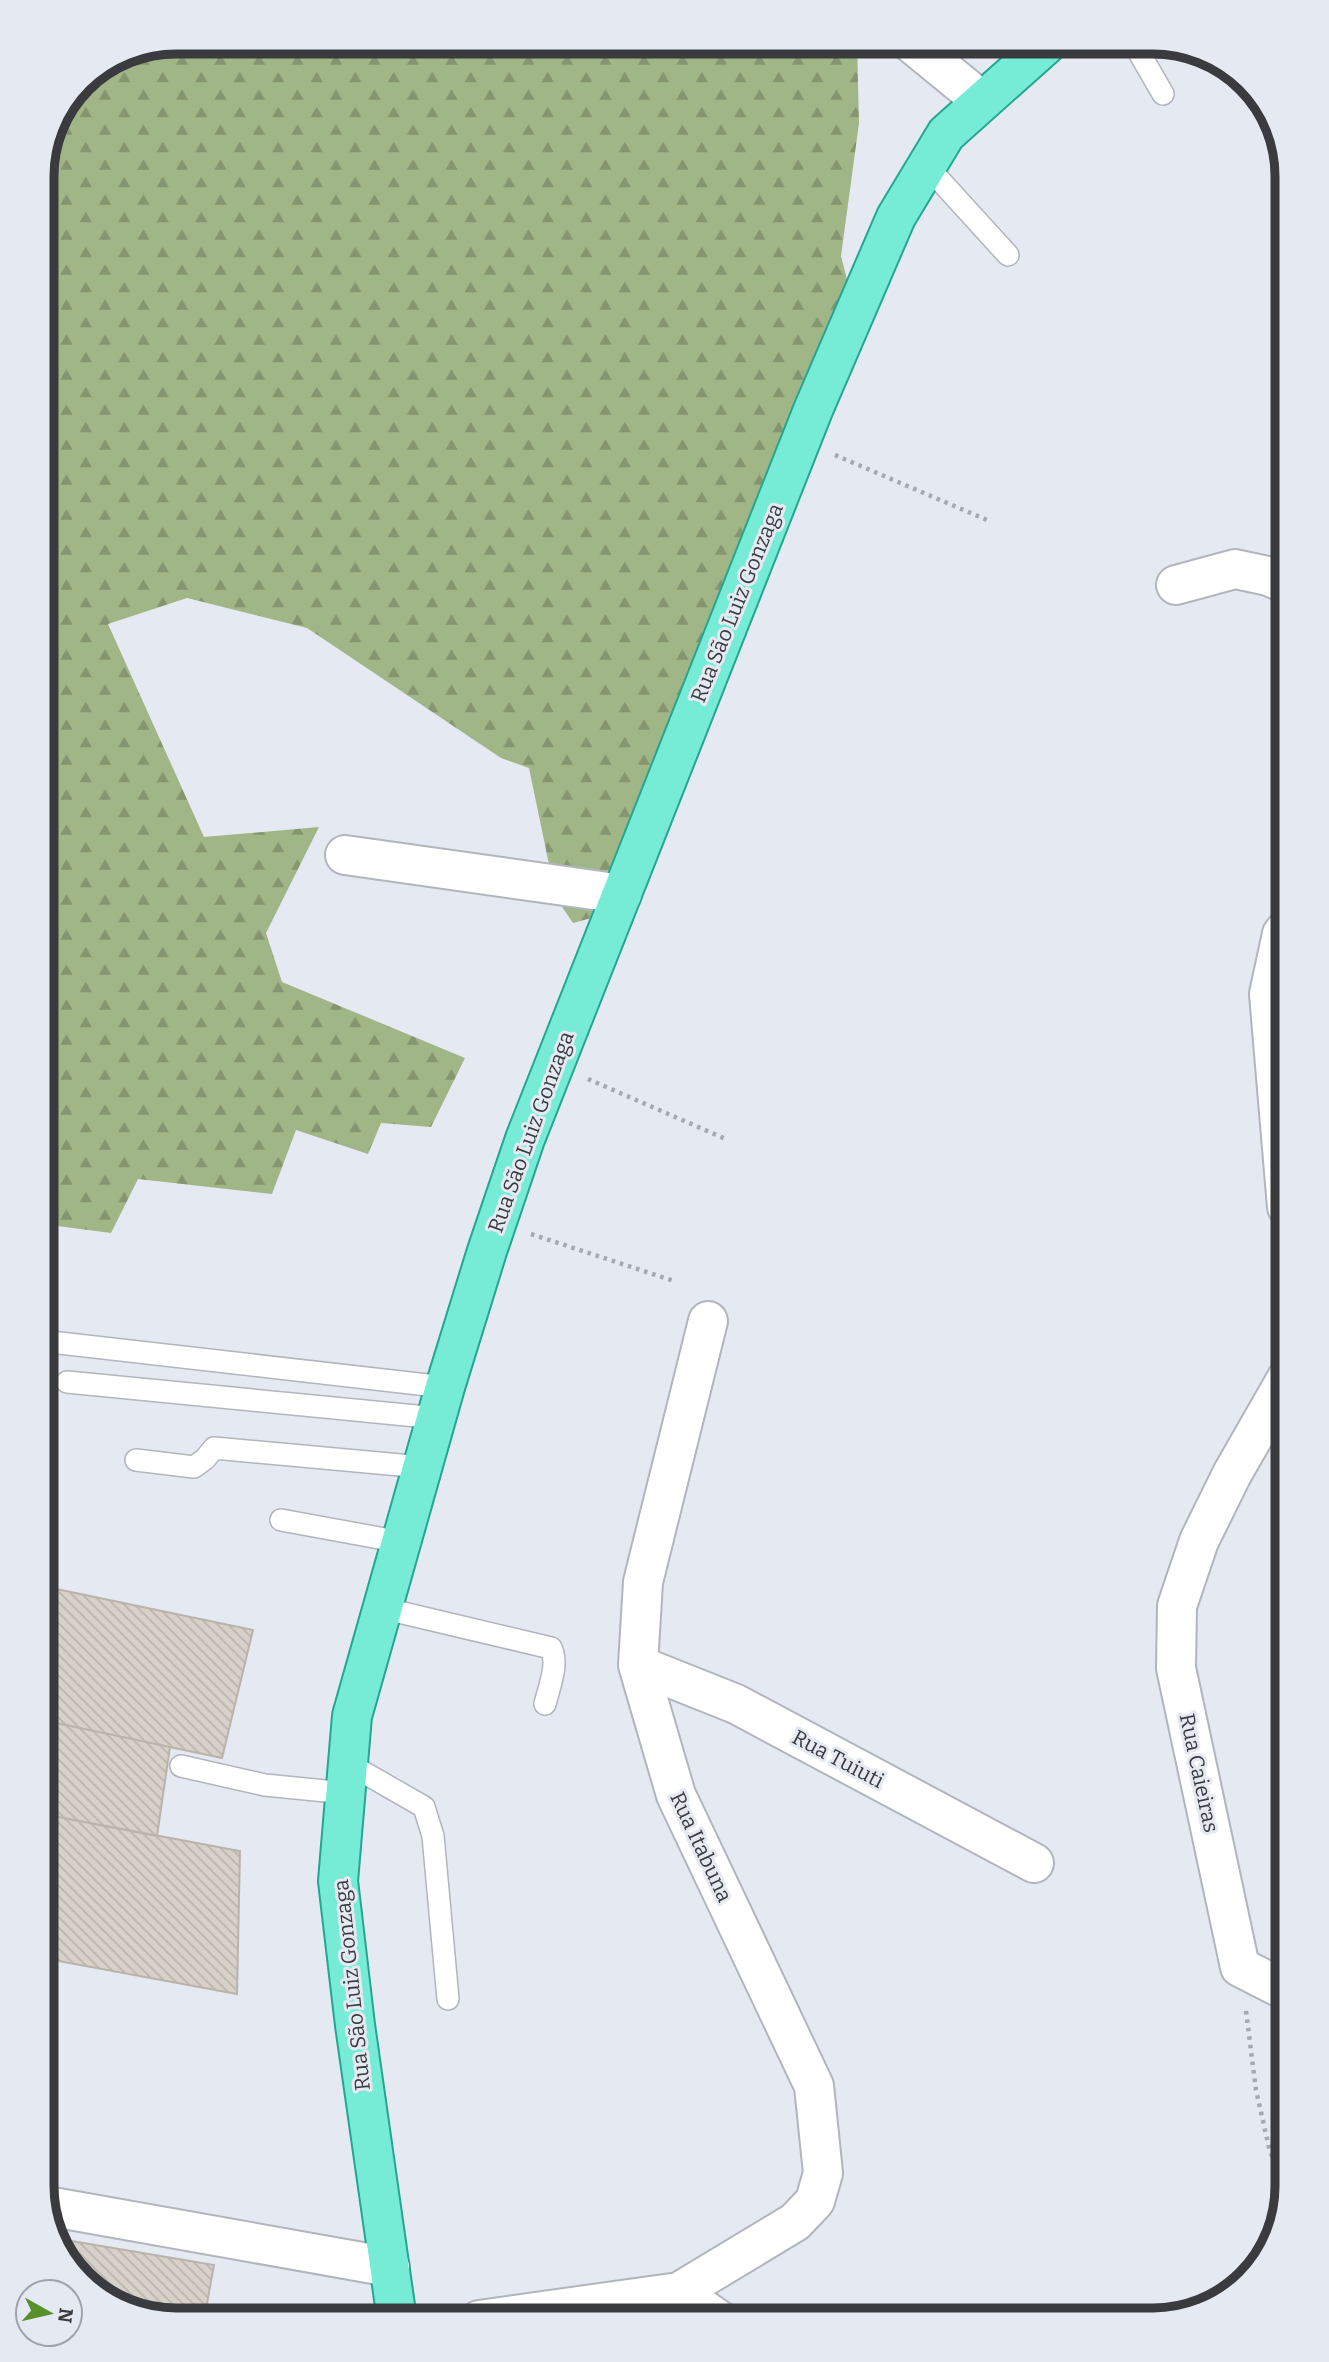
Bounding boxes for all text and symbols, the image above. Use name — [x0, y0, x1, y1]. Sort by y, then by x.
street label: Rua São Luiz Gonzaga — [685, 499, 789, 706]
street label: Rua São Luiz Gonzaga — [482, 1027, 580, 1236]
street label: Rua Caieiras — [1174, 1711, 1224, 1835]
street label: Rua Tuiuti — [788, 1724, 888, 1794]
street label: Rua Itabuna — [664, 1788, 738, 1907]
street label: Rua São Luiz Gonzaga — [328, 1878, 376, 2092]
north arrow — [14, 2278, 84, 2348]
text: N — [53, 2306, 78, 2324]

